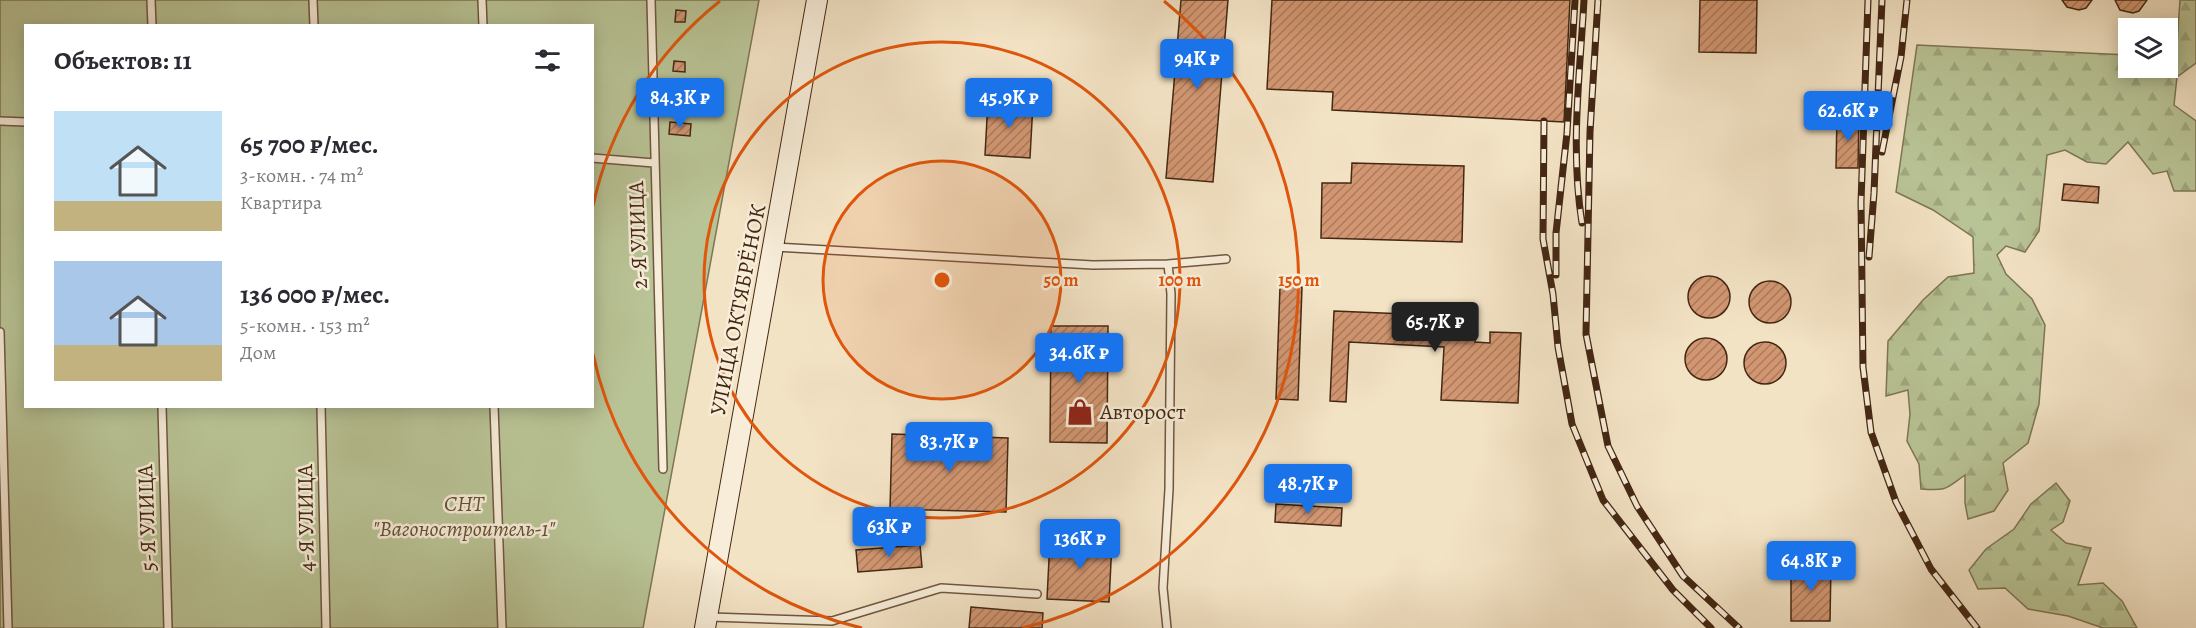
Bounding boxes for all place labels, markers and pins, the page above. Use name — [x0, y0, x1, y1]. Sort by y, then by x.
pin: 94K ₽ — [1155, 39, 1239, 90]
pin: 84.3K ₽ — [625, 78, 735, 129]
pin: 45.9K ₽ — [954, 78, 1064, 129]
pin: 62.6K ₽ — [1793, 91, 1903, 142]
centre of rings — [932, 270, 952, 290]
pin: 65.7K ₽ — [1380, 302, 1490, 353]
pin: 34.6K ₽ — [1024, 333, 1134, 384]
shop icon: Авторост — [1065, 397, 1095, 427]
place label: Авторост — [1099, 397, 1186, 427]
pin: 83.7K ₽ — [894, 422, 1004, 473]
pin: 48.7K ₽ — [1253, 464, 1363, 515]
pin: 63K ₽ — [847, 507, 931, 558]
pin: 136K ₽ — [1031, 519, 1129, 570]
pin: 64.8K ₽ — [1756, 541, 1866, 592]

